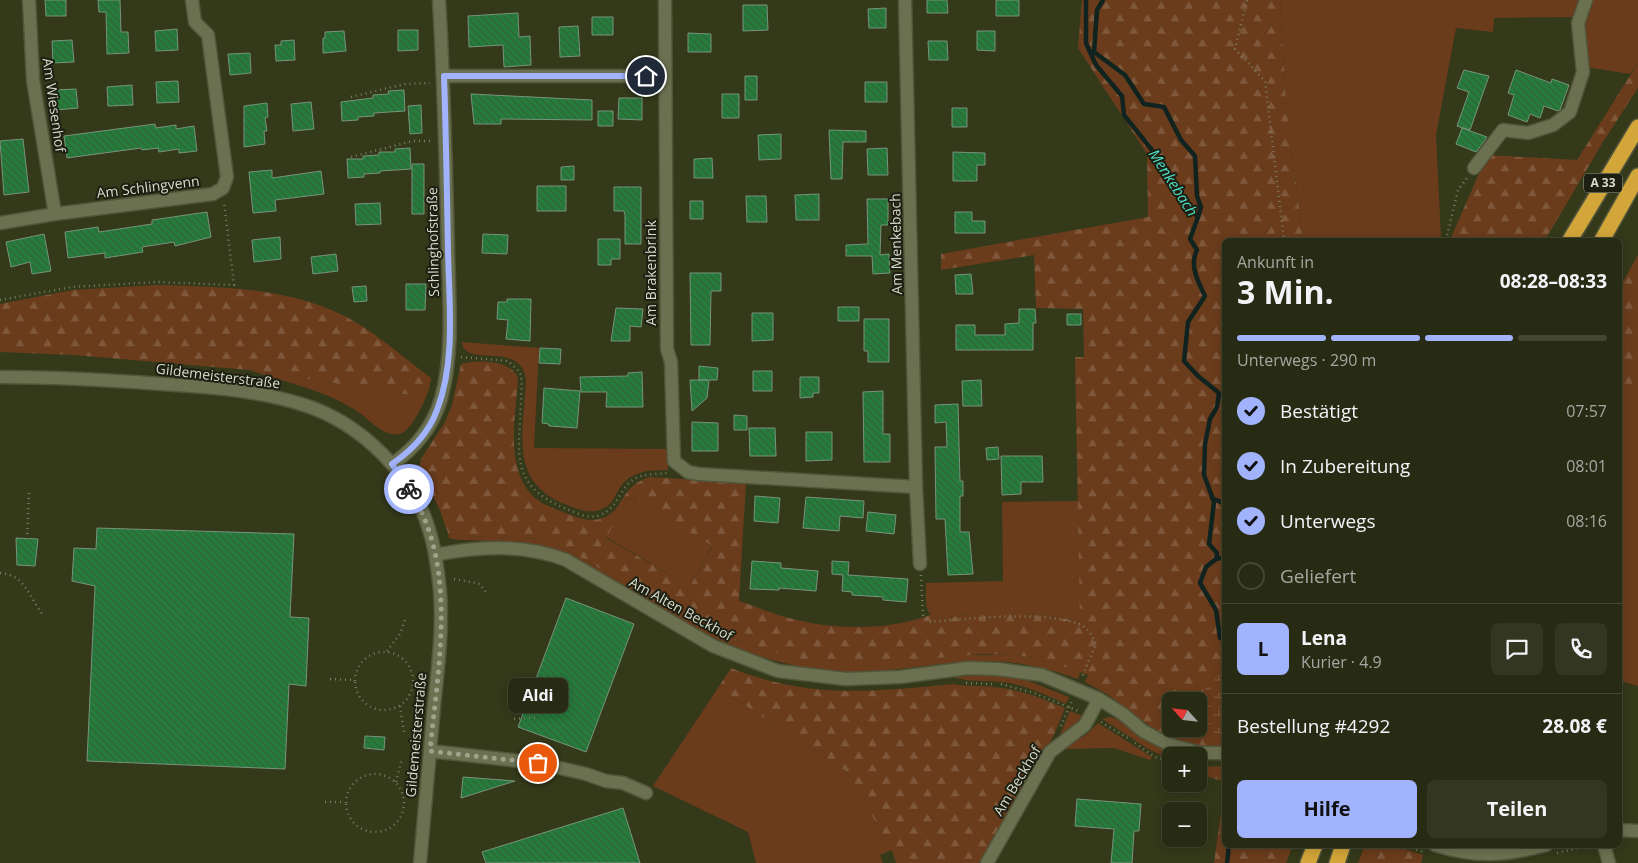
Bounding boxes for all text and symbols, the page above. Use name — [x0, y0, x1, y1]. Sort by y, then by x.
pin — [625, 55, 667, 97]
street label: Am Wiesenhof — [39, 57, 71, 154]
icon: home — [632, 62, 660, 90]
water label: Menkebach — [1145, 145, 1203, 220]
street label: Am Schlingvenn — [95, 171, 201, 202]
road number: A 33 — [1584, 174, 1622, 192]
street label: Schlinghofstraße — [422, 187, 443, 297]
street label: Am Menkebach — [885, 193, 906, 295]
street label: Am Brakenbrink — [641, 220, 660, 326]
text: Ankunft in — [1237, 251, 1314, 273]
text: 08:28–08:33 — [1500, 268, 1607, 294]
text: 3 Min. — [1237, 270, 1334, 313]
text: Unterwegs · 290 m — [1237, 349, 1376, 371]
street label: Gildemeisterstraße — [155, 358, 281, 393]
icon: check — [1237, 397, 1265, 425]
text: Bestätigt — [1280, 398, 1358, 424]
text: 07:57 — [1566, 400, 1607, 422]
icon: check — [1237, 452, 1265, 480]
text: In Zubereitung — [1280, 453, 1410, 479]
text: 08:01 — [1566, 455, 1607, 477]
courier — [384, 464, 434, 514]
icon: bike — [395, 475, 423, 503]
icon: check — [1237, 507, 1265, 535]
text: Unterwegs — [1280, 508, 1375, 534]
text: 08:16 — [1566, 510, 1607, 532]
text: Geliefert — [1280, 563, 1356, 589]
street label: Am Alten Beckhof — [626, 572, 738, 646]
button: chat — [1491, 623, 1543, 675]
button: phone — [1555, 623, 1607, 675]
text: Lena — [1301, 625, 1347, 651]
text: L — [1258, 636, 1268, 662]
text: Kurier · 4.9 — [1301, 651, 1382, 673]
street label: Gildemeisterstraße — [401, 672, 430, 798]
callout: Aldi — [508, 678, 568, 713]
text: Aldi — [523, 684, 553, 706]
north arrow — [1162, 692, 1208, 738]
map controls — [1162, 692, 1207, 847]
text: Bestellung #4292 — [1237, 713, 1390, 739]
text: 28.08 € — [1542, 713, 1607, 739]
street label: Am Beckhof — [988, 741, 1045, 819]
pin — [517, 742, 559, 784]
button: + — [1162, 747, 1207, 792]
icon: bag — [524, 749, 552, 777]
button: Hilfe — [1237, 780, 1417, 838]
button: Teilen — [1427, 780, 1607, 838]
button: − — [1162, 802, 1207, 847]

